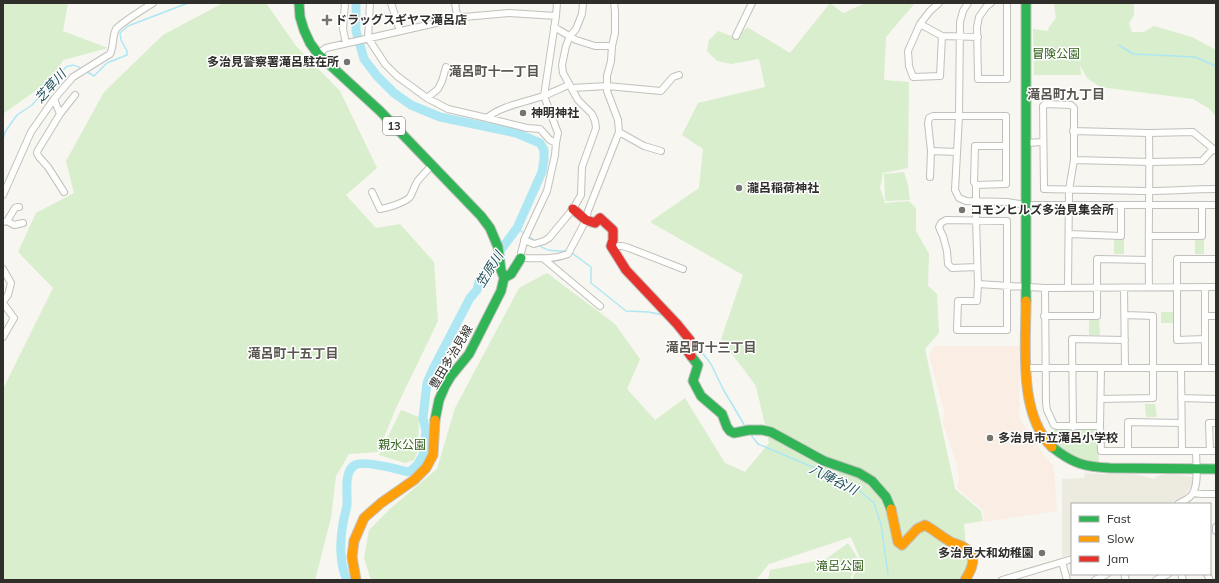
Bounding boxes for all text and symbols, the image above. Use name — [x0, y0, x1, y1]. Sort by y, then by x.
place label: ドラッグスギヤマ滝呂店 — [335, 12, 467, 27]
marker: ドラッグスギヤマ滝呂店 — [322, 15, 332, 25]
park label: 冒険公園 — [1032, 46, 1080, 61]
place label: 多治見警察署滝呂駐在所 — [207, 54, 339, 69]
marker: 多治見警察署滝呂駐在所 — [342, 57, 352, 67]
district label: 滝呂町十一丁目 — [448, 63, 540, 79]
water label: 芝草川 — [31, 65, 70, 106]
district label: 滝呂町九丁目 — [1027, 86, 1105, 102]
place label: 神明神社 — [531, 105, 579, 120]
marker: 神明神社 — [518, 108, 528, 118]
road number: 13 — [383, 117, 405, 135]
place label: 瀧呂稲荷神社 — [747, 180, 819, 195]
marker: 瀧呂稲荷神社 — [734, 183, 744, 193]
place label: コモンヒルズ多治見集会所 — [970, 202, 1114, 217]
marker: コモンヒルズ多治見集会所 — [957, 205, 967, 215]
water label: 笠原川 — [472, 247, 507, 290]
street label: 豊田多治見線 — [426, 322, 476, 391]
district label: 滝呂町十三丁目 — [665, 339, 757, 355]
district label: 滝呂町十五丁目 — [247, 345, 339, 361]
place label: 多治見市立滝呂小学校 — [998, 430, 1118, 445]
marker: 多治見市立滝呂小学校 — [985, 433, 995, 443]
park label: 親水公園 — [378, 437, 426, 452]
water label: 八陣谷川 — [807, 460, 863, 499]
legend — [1071, 503, 1211, 575]
text: Fast — [1107, 511, 1131, 526]
text: Slow — [1107, 531, 1135, 546]
place label: 多治見大和幼稚園 — [938, 545, 1034, 560]
marker: 多治見大和幼稚園 — [1037, 548, 1047, 558]
text: Jam — [1107, 551, 1129, 566]
park label: 滝呂公園 — [816, 558, 864, 573]

